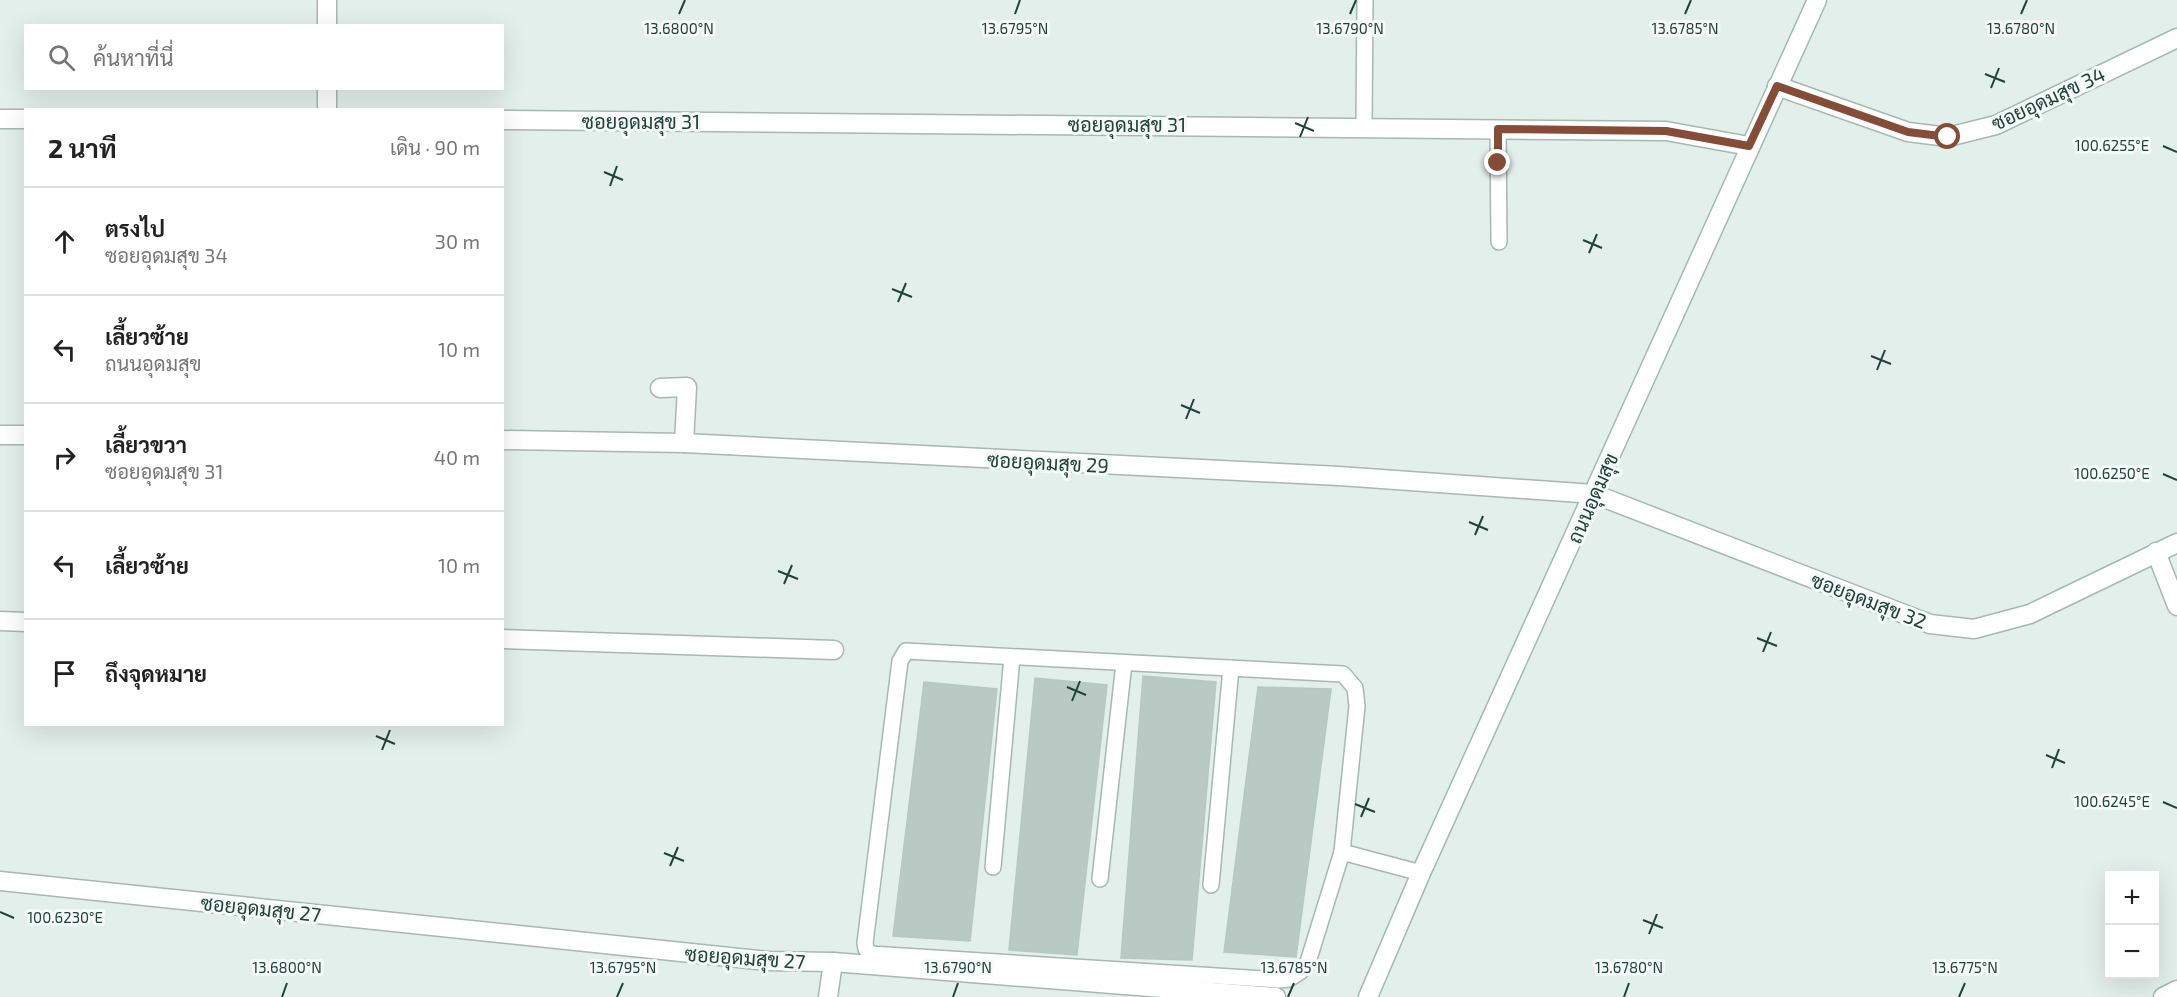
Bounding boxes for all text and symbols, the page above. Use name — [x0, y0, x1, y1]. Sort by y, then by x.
text: 13.6800°N — [644, 19, 714, 37]
text: 13.6795°N — [982, 19, 1048, 37]
text: 13.6790°N — [1316, 19, 1384, 37]
text: 13.6785°N — [1651, 19, 1719, 37]
text: 13.6780°N — [1987, 19, 2055, 37]
search box — [24, 24, 504, 90]
icon: search — [45, 41, 78, 74]
text: ค้นหาที่นี่ — [93, 44, 173, 70]
street label: ซอยอุดมสุข 34 — [1987, 61, 2110, 138]
street label: ซอยอุดมสุข 31 — [582, 109, 700, 136]
street label: ซอยอุดมสุข 31 — [1068, 112, 1186, 139]
route start — [1934, 123, 1960, 149]
text: 2 นาที — [48, 132, 117, 163]
text: เดิน · 90 m — [390, 135, 480, 159]
text: 100.6255°E — [2075, 136, 2149, 154]
route end — [1484, 149, 1510, 175]
text: ตรงไป — [105, 215, 165, 241]
icon: ahead — [48, 225, 81, 258]
text: 30 m — [435, 229, 480, 253]
text: ซอยอุดมสุข 34 — [105, 243, 228, 267]
text: เลี้ยวซ้าย — [105, 323, 189, 349]
icon: left — [48, 333, 81, 366]
text: 10 m — [438, 337, 480, 361]
text: ถนนอุดมสุข — [105, 351, 201, 375]
text: เลี้ยวขวา — [105, 431, 187, 457]
icon: right — [48, 441, 81, 474]
text: 40 m — [434, 445, 480, 469]
street label: ซอยอุดมสุข 29 — [986, 447, 1110, 480]
street label: ถนนอุดมสุข — [1561, 449, 1625, 548]
text: ซอยอุดมสุข 31 — [105, 459, 223, 483]
text: 100.6250°E — [2074, 464, 2150, 482]
icon: left — [48, 549, 81, 582]
text: เลี้ยวซ้าย — [105, 552, 189, 578]
text: 10 m — [438, 553, 480, 577]
street label: ซอยอุดมสุข 32 — [1807, 567, 1930, 636]
icon: arrive — [48, 657, 81, 690]
text: ถึงจุดหมาย — [105, 660, 207, 686]
text: 100.6245°E — [2074, 792, 2150, 810]
map controls — [2105, 871, 2159, 979]
button: + — [2105, 871, 2159, 925]
street label: ซอยอุดมสุข 27 — [199, 890, 322, 929]
text: 100.6230°E — [27, 908, 103, 926]
button: − — [2105, 925, 2159, 979]
street label: ซอยอุดมสุข 27 — [684, 941, 806, 976]
text: 13.6800°N — [252, 958, 322, 976]
text: 13.6795°N — [590, 958, 656, 976]
text: 13.6790°N — [924, 958, 992, 976]
text: 13.6785°N — [1260, 958, 1328, 976]
text: 13.6780°N — [1595, 958, 1663, 976]
text: 13.6775°N — [1932, 958, 1998, 976]

